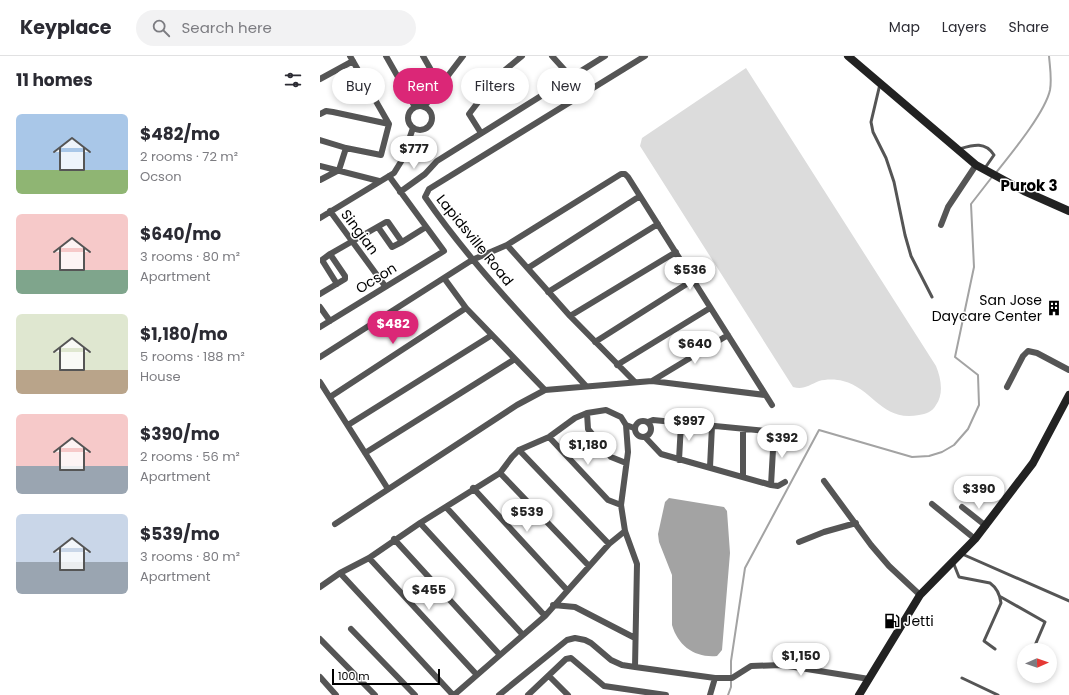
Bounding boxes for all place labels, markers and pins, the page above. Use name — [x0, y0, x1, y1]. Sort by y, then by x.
pin: $777 — [390, 136, 438, 170]
pin: $536 — [666, 257, 714, 291]
place label: San Jose Daycare Center — [932, 290, 1042, 326]
building icon: San Jose Daycare Center — [1045, 299, 1063, 317]
pin: $482 — [369, 311, 417, 345]
pin: $640 — [671, 331, 719, 365]
pin: $997 — [665, 408, 713, 442]
pin: $392 — [758, 425, 806, 459]
pin: $1,180 — [555, 432, 621, 466]
pin: $390 — [955, 476, 1003, 510]
pin: $539 — [503, 499, 551, 533]
pin: $455 — [405, 577, 453, 611]
place label: Jetti — [904, 611, 934, 631]
fuel station icon: Jetti — [883, 612, 901, 630]
pin: $1,150 — [768, 643, 834, 677]

